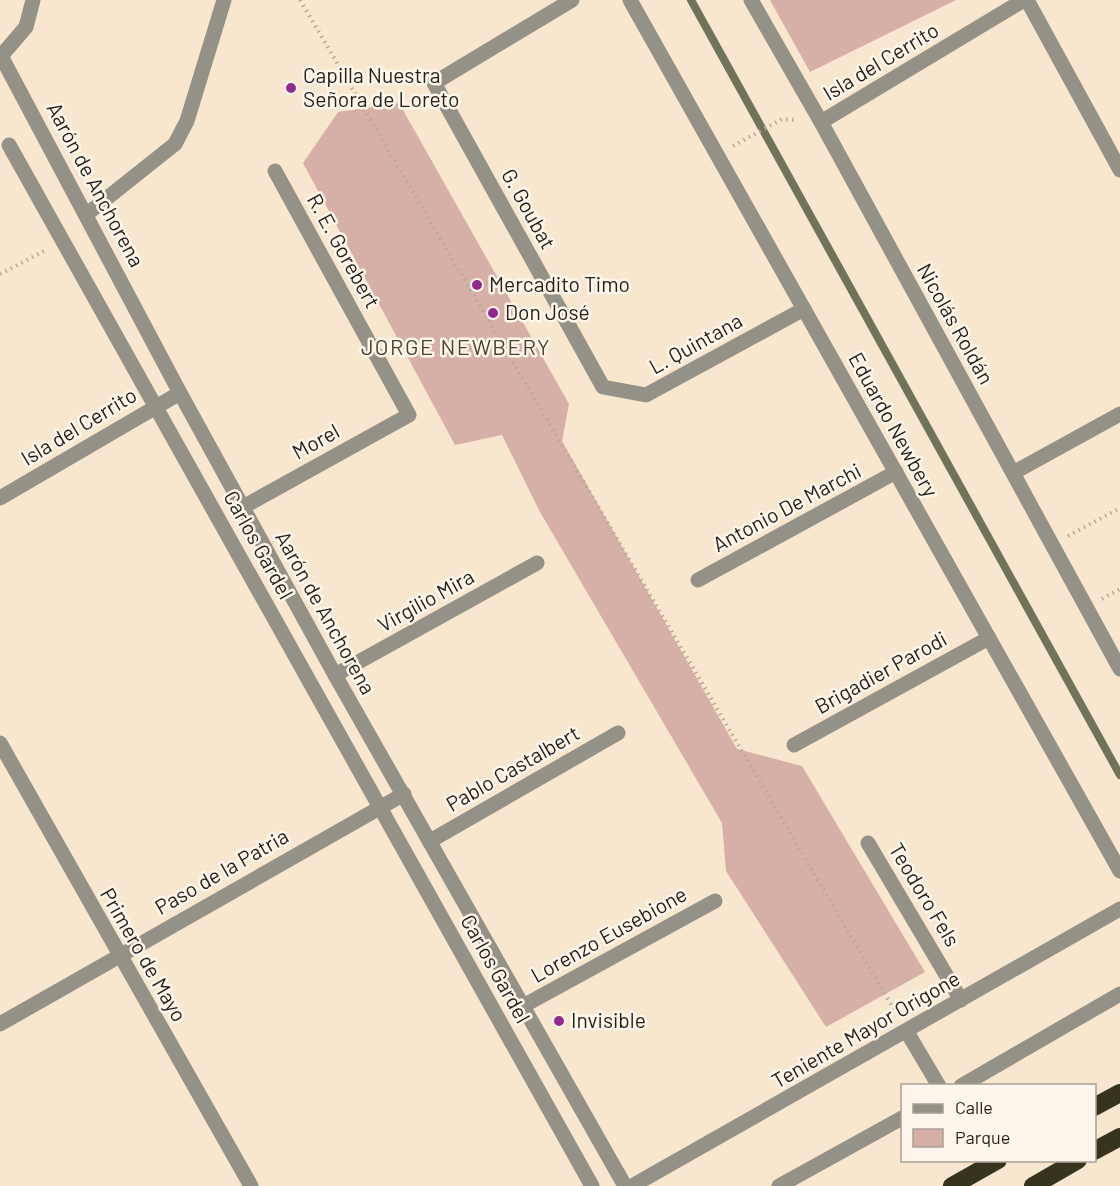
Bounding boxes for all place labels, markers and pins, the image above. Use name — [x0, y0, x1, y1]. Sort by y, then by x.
place label: Capilla Nuestra Señora de Loreto — [303, 62, 459, 111]
marker: Capilla Nuestra Señora de Loreto — [284, 81, 298, 95]
place label: Mercadito Timo — [489, 271, 630, 296]
marker: Mercadito Timo — [470, 278, 484, 292]
place label: Don José — [505, 299, 590, 324]
marker: Don José — [486, 306, 500, 320]
place label: Invisible — [571, 1007, 646, 1032]
marker: Invisible — [552, 1014, 566, 1028]

